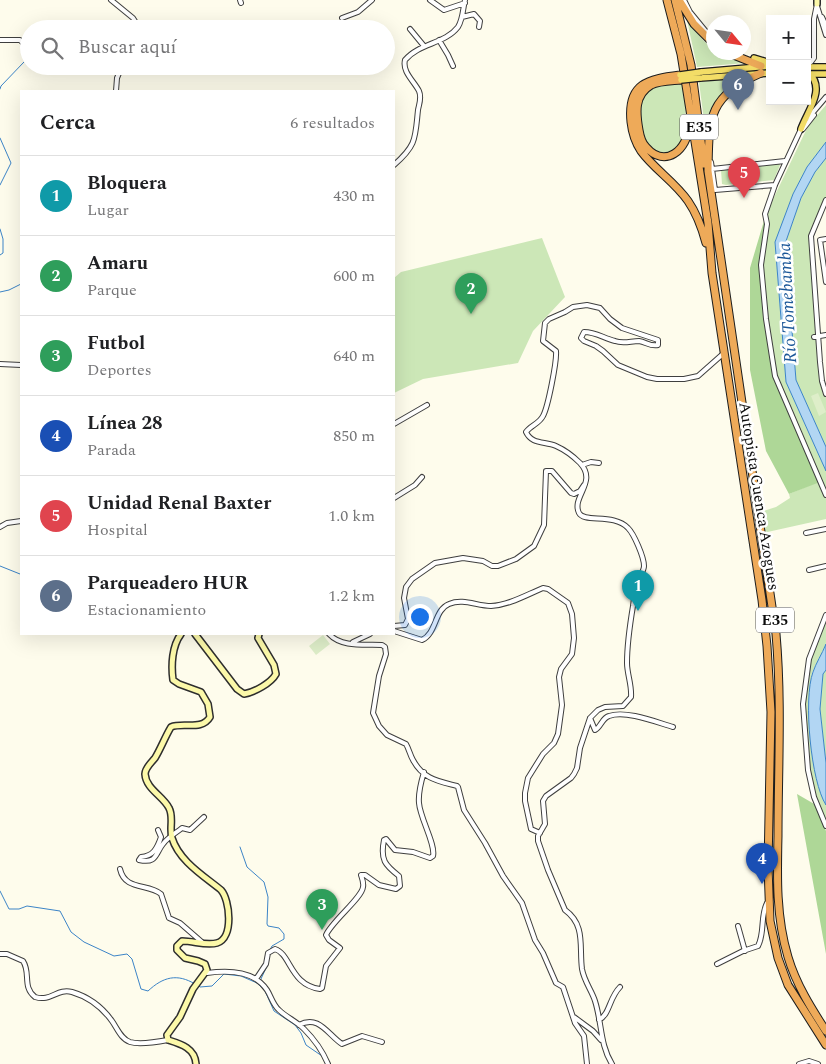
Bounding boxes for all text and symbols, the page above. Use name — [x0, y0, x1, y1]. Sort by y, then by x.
north arrow — [706, 15, 751, 60]
map controls — [766, 15, 811, 105]
button: + — [766, 15, 811, 60]
search box — [20, 20, 395, 75]
text: Buscar aquí — [78, 33, 177, 62]
icon: search — [38, 34, 66, 62]
button: − — [766, 60, 811, 105]
pin: 6 — [722, 69, 754, 110]
text: Cerca — [40, 107, 95, 139]
text: 6 resultados — [290, 111, 375, 135]
road number: E35 — [680, 114, 718, 140]
pin: 5 — [728, 157, 760, 198]
text: Bloquera — [87, 169, 167, 198]
text: 1 — [52, 184, 60, 208]
text: 430 m — [333, 184, 375, 208]
text: Lugar — [87, 198, 129, 222]
water label: Río Tomebamba — [771, 242, 804, 364]
text: Amaru — [87, 249, 148, 278]
text: 2 — [52, 264, 60, 288]
text: 600 m — [333, 264, 375, 288]
pin: 2 — [455, 273, 487, 314]
text: Parque — [87, 278, 137, 302]
text: Futbol — [87, 329, 145, 358]
text: 3 — [52, 344, 60, 368]
text: 640 m — [333, 344, 375, 368]
text: Deportes — [87, 358, 152, 382]
street label: Autopista Cuenca Azogues — [732, 400, 786, 592]
text: Línea 28 — [87, 409, 163, 438]
text: 4 — [52, 424, 60, 448]
text: 850 m — [333, 424, 375, 448]
text: Parada — [87, 438, 136, 462]
text: Unidad Renal Baxter — [87, 489, 271, 518]
text: 5 — [52, 504, 60, 528]
text: 1.0 km — [328, 504, 375, 528]
text: Hospital — [87, 518, 148, 542]
text: Parqueadero HUR — [87, 569, 248, 598]
pin: 1 — [622, 570, 654, 611]
text: 6 — [52, 584, 60, 608]
text: 1.2 km — [328, 584, 375, 608]
text: Estacionamiento — [87, 598, 206, 622]
your location — [407, 604, 433, 630]
road number: E35 — [756, 608, 794, 632]
pin: 4 — [746, 843, 778, 884]
pin: 3 — [306, 889, 338, 930]

